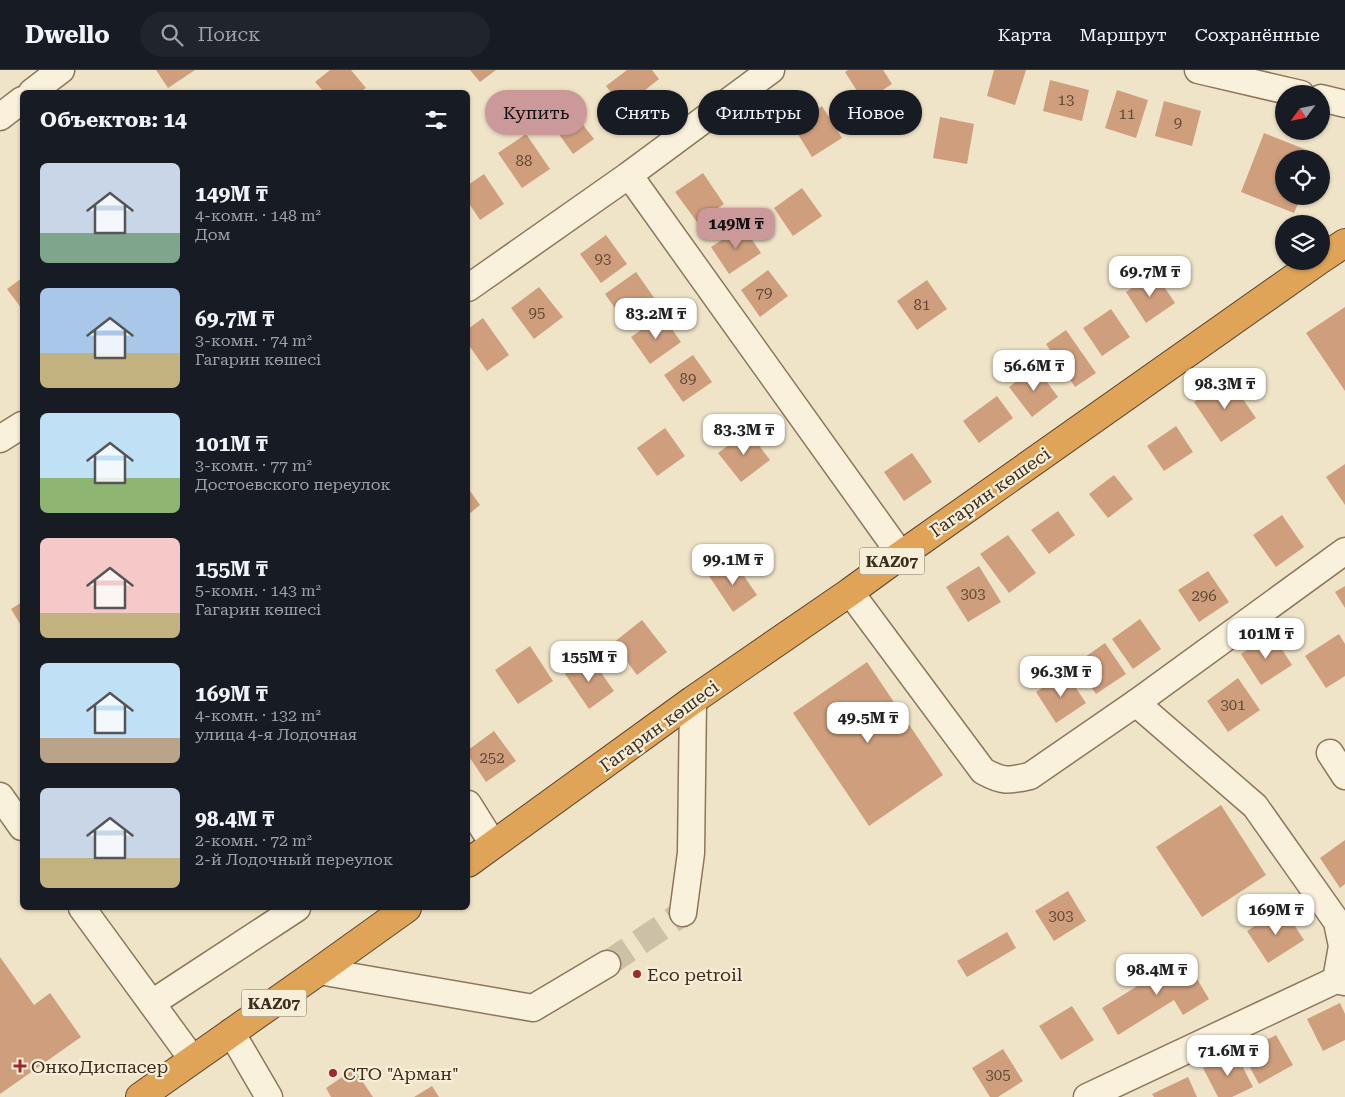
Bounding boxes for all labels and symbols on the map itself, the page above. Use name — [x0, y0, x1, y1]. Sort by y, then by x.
north arrow — [1275, 85, 1330, 140]
house number: 13 — [1058, 91, 1074, 109]
house number: 11 — [1119, 105, 1135, 123]
house number: 9 — [1174, 114, 1182, 132]
house number: 88 — [516, 152, 532, 170]
pin: 149M ₸ — [695, 208, 777, 250]
house number: 93 — [595, 250, 611, 268]
pin: 69.7M ₸ — [1104, 256, 1196, 298]
house number: 79 — [756, 284, 772, 302]
house number: 81 — [914, 296, 930, 314]
pin: 83.2M ₸ — [610, 298, 702, 340]
house number: 95 — [529, 304, 545, 322]
pin: 56.6M ₸ — [988, 350, 1080, 392]
pin: 98.3M ₸ — [1179, 368, 1271, 410]
house number: 89 — [680, 370, 696, 388]
pin: 83.3M ₸ — [698, 414, 790, 456]
street label: Гагарин көшесі — [926, 443, 1054, 541]
pin: 99.1M ₸ — [687, 544, 779, 586]
road number: KAZ07 — [860, 548, 924, 574]
house number: 303 — [960, 585, 986, 603]
house number: 296 — [1191, 587, 1217, 605]
pin: 101M ₸ — [1225, 618, 1307, 660]
pin: 155M ₸ — [548, 640, 630, 683]
pin: 96.3M ₸ — [1015, 656, 1107, 698]
street label: Гагарин көшесі — [595, 676, 723, 776]
house number: 301 — [1220, 696, 1246, 714]
pin: 49.5M ₸ — [822, 702, 914, 744]
house number: 252 — [479, 749, 505, 767]
pin: 169M ₸ — [1235, 894, 1317, 936]
house number: 303 — [1048, 907, 1074, 925]
pin: 98.4M ₸ — [1111, 954, 1203, 996]
place label: Eco petroil — [647, 964, 743, 985]
marker: Eco petroil — [631, 968, 643, 980]
road number: KAZ07 — [242, 990, 306, 1016]
pin: 71.6M ₸ — [1182, 1034, 1274, 1077]
place label: ОнкоДиспасер — [31, 1056, 168, 1077]
marker: ОнкоДиспасер — [13, 1059, 27, 1073]
place label: СТО "Арман" — [343, 1063, 459, 1084]
house number: 305 — [985, 1066, 1011, 1084]
marker: СТО "Арман" — [327, 1067, 339, 1079]

